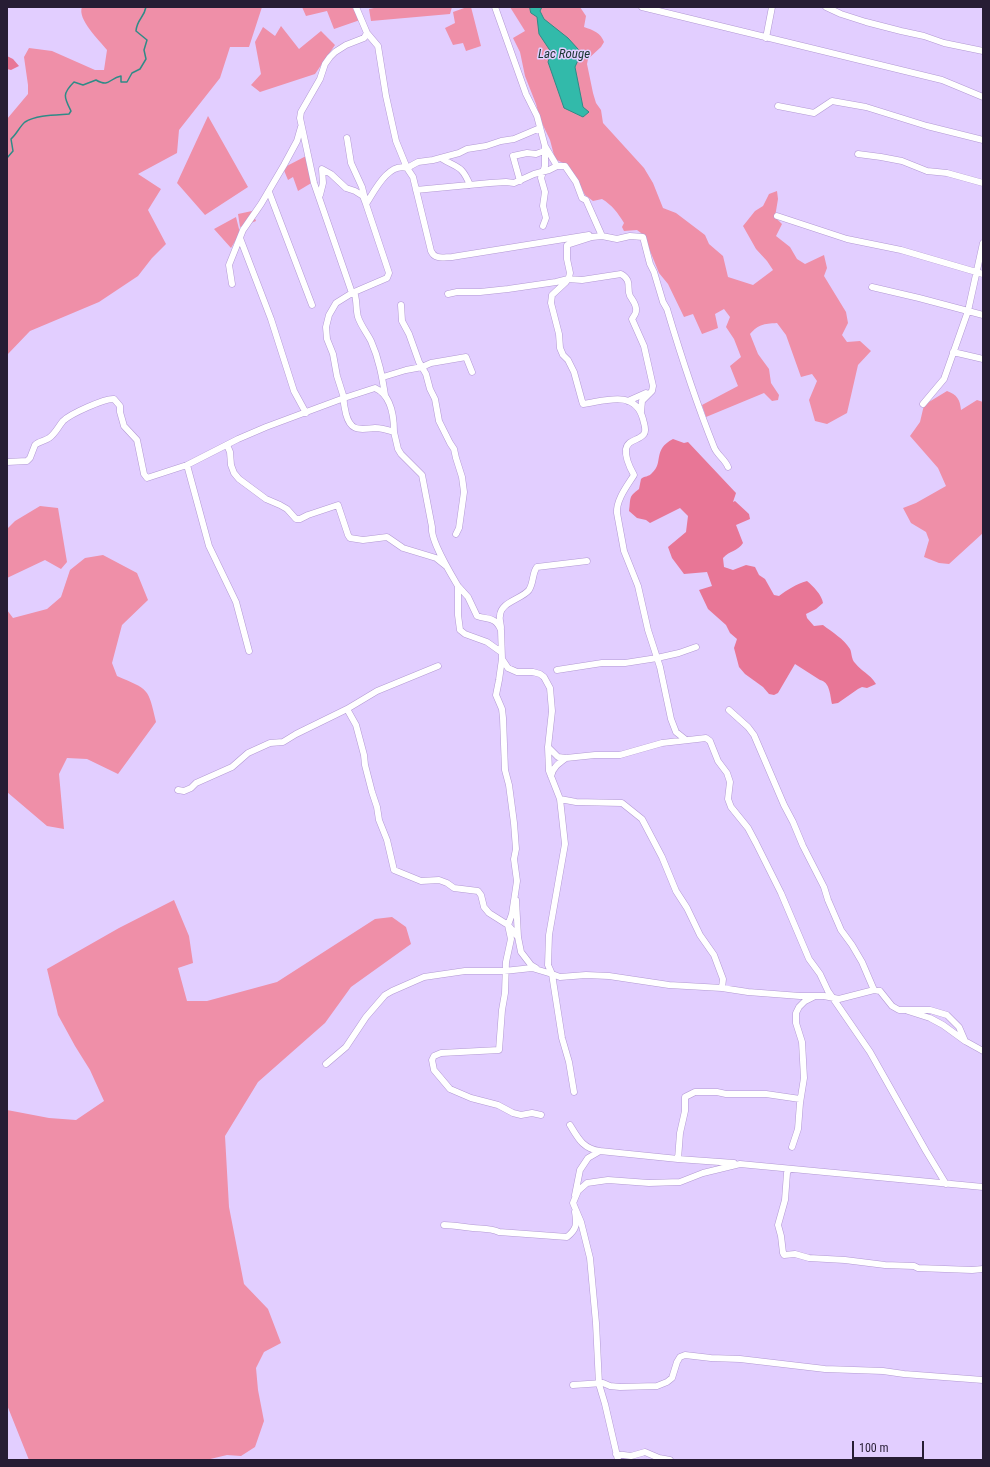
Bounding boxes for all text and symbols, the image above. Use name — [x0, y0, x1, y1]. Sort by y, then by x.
water label: Lac Rouge — [538, 47, 590, 63]
scale bar — [854, 1433, 926, 1459]
text: 100 m — [859, 1441, 889, 1455]

